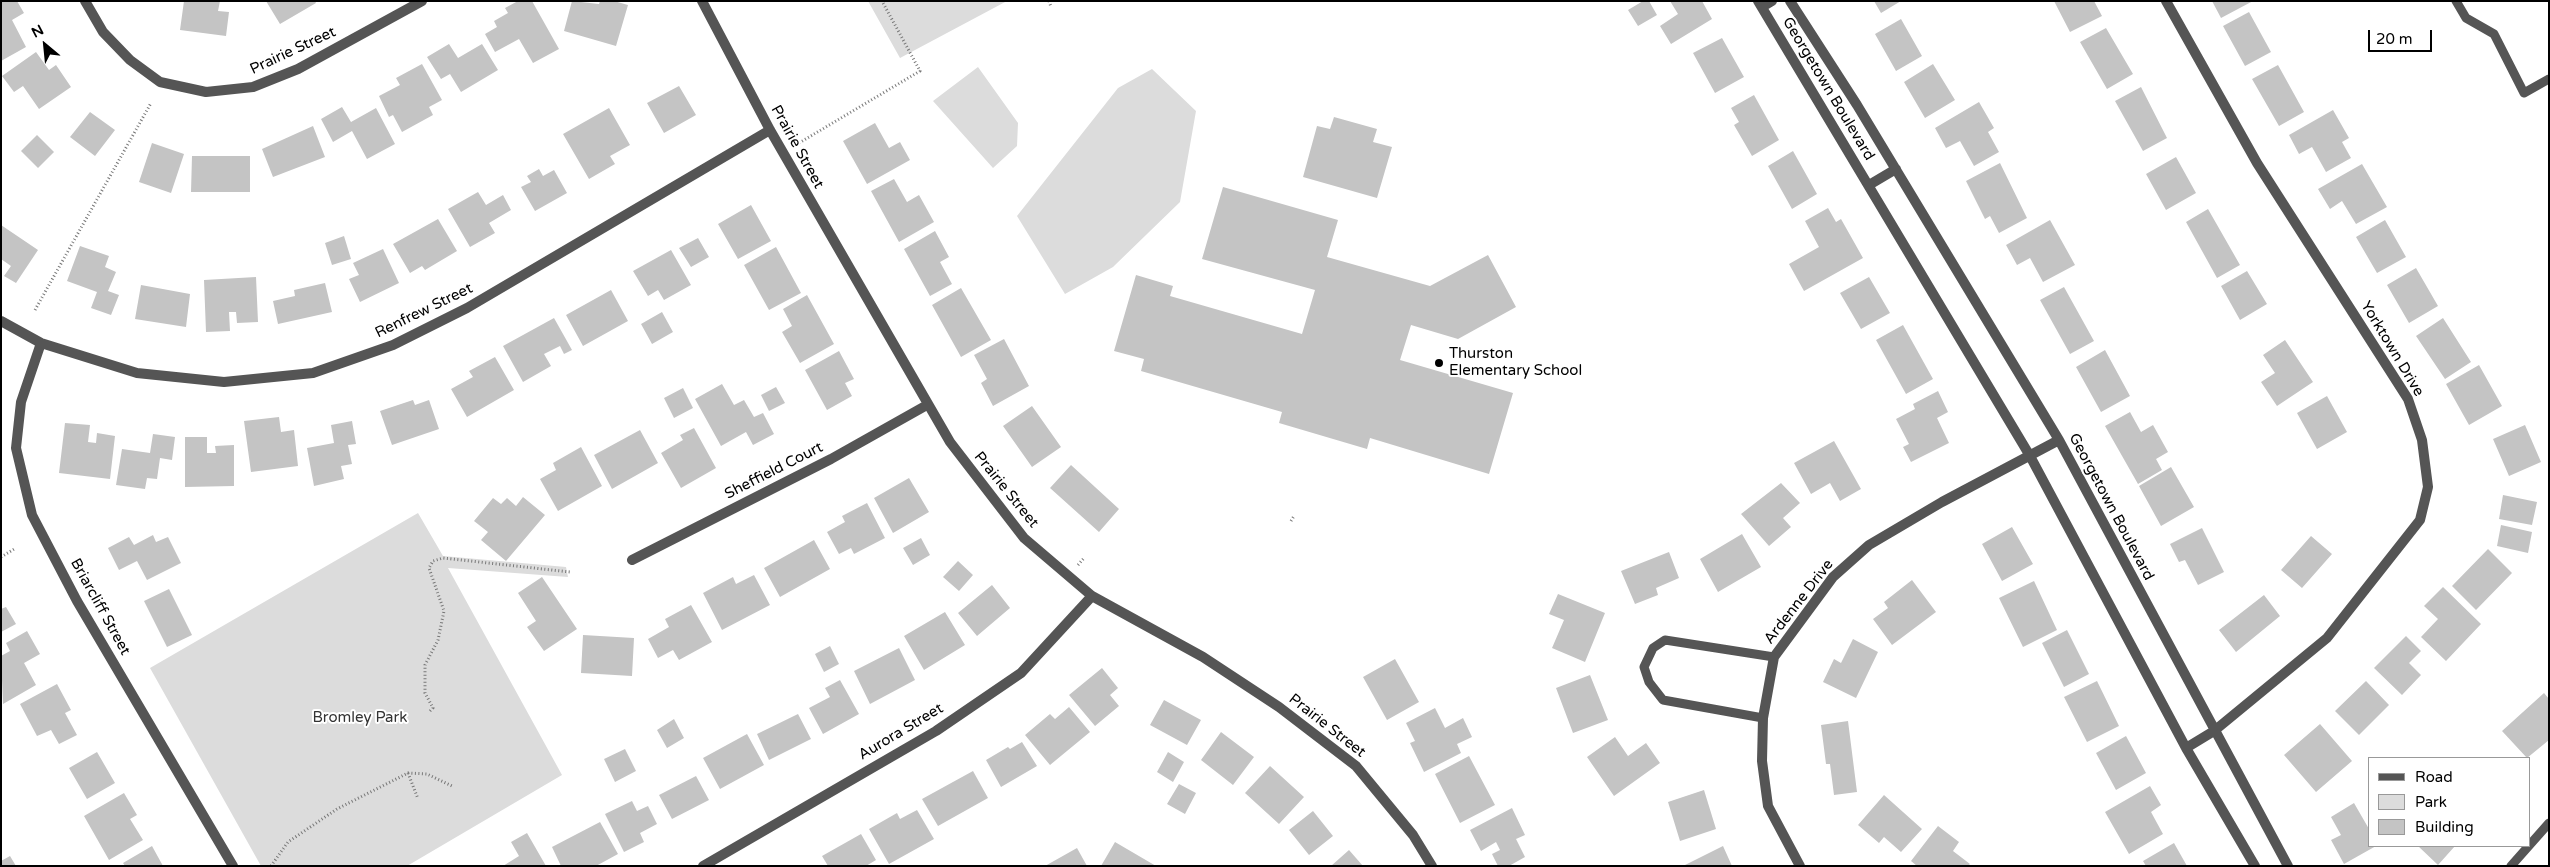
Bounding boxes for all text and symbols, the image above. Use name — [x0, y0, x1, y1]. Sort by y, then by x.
street label: Georgetown Boulevard — [1778, 14, 1878, 164]
north arrow — [20, 20, 70, 70]
scale bar — [2370, 20, 2434, 52]
text: N — [29, 21, 47, 41]
street label: Prairie Street — [247, 23, 339, 79]
text: 20 m — [2376, 30, 2413, 48]
street label: Prairie Street — [767, 102, 827, 192]
street label: Renfrew Street — [372, 280, 476, 342]
street label: Yorktown Drive — [2356, 298, 2428, 400]
place label: Thurston Elementary School — [1449, 345, 1582, 380]
marker: Thurston Elementary School — [1433, 357, 1445, 369]
street label: Georgetown Boulevard — [2065, 430, 2157, 584]
street label: Sheffield Court — [722, 439, 826, 503]
street label: Prairie Street — [970, 448, 1042, 532]
street label: Briarcliff Street — [66, 556, 134, 658]
street label: Ardenne Drive — [1760, 556, 1838, 648]
street label: Prairie Street — [1285, 690, 1369, 762]
street label: Aurora Street — [855, 700, 947, 764]
park label: Bromley Park — [313, 709, 407, 727]
legend — [2368, 757, 2530, 847]
text: Road — [2415, 768, 2453, 786]
text: Park — [2415, 793, 2447, 811]
text: Building — [2415, 818, 2474, 836]

